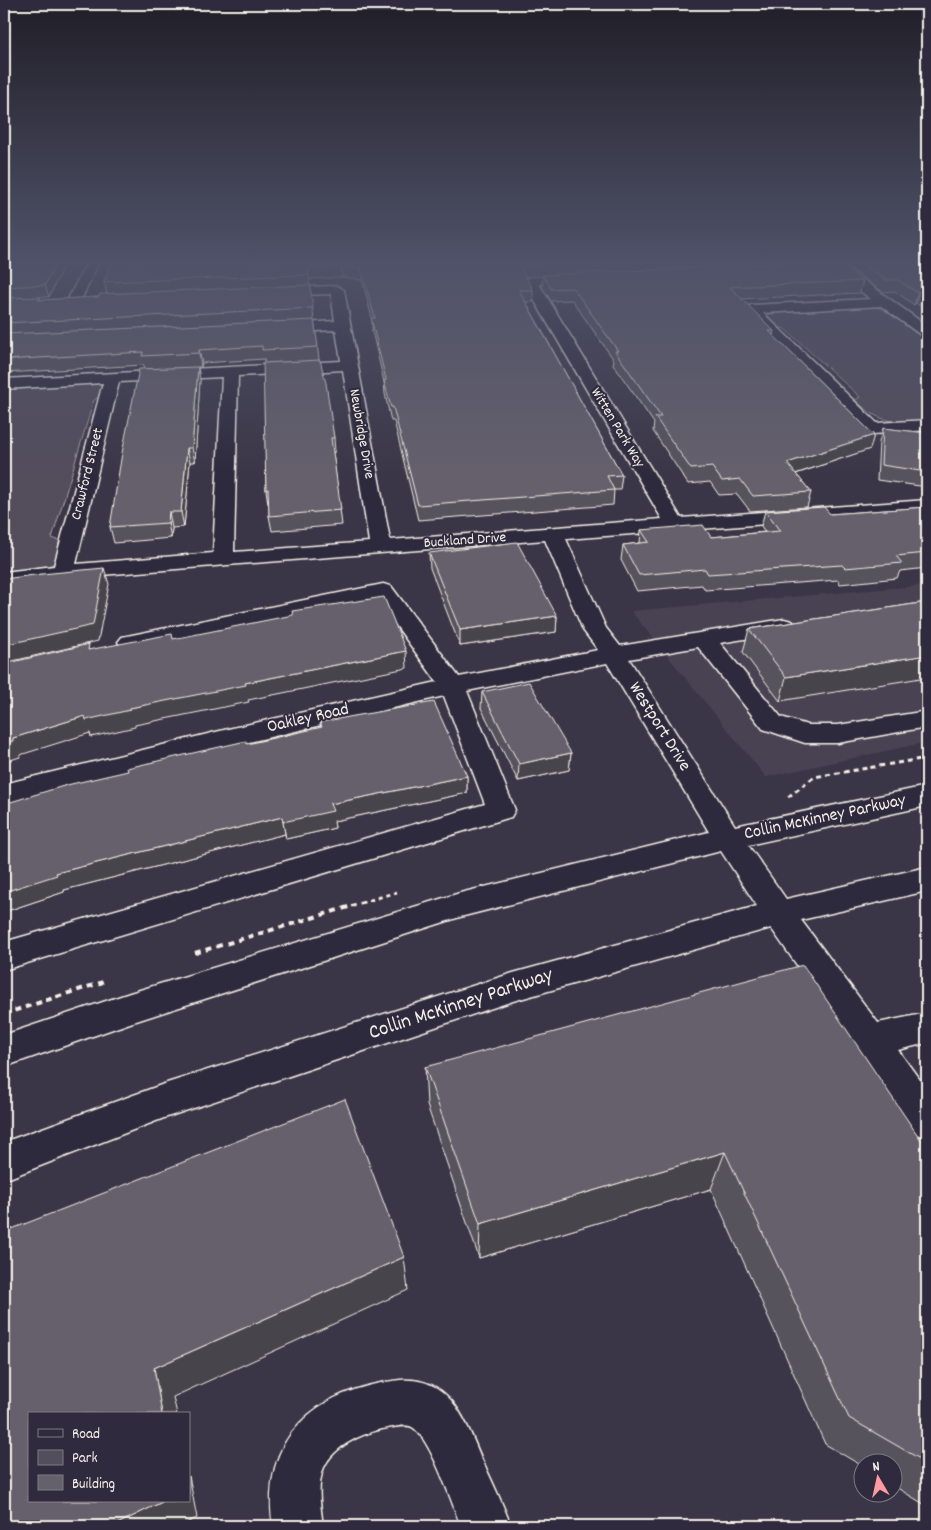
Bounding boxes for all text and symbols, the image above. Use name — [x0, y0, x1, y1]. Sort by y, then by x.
street label: Witten Park Way — [584, 384, 650, 473]
street label: Newbridge Drive — [342, 387, 380, 481]
street label: Crawford Street — [66, 425, 110, 522]
street label: Buckland Drive — [423, 527, 507, 555]
street label: Westport Drive — [622, 678, 696, 776]
street label: Oakley Road — [265, 697, 351, 741]
street label: Collin McKinney Parkway — [742, 789, 909, 847]
street label: Collin McKinney Parkway — [365, 961, 557, 1049]
legend — [28, 1412, 190, 1502]
text: Road — [72, 1424, 100, 1446]
text: Park — [72, 1448, 98, 1470]
north arrow — [854, 1452, 904, 1502]
text: N — [871, 1457, 881, 1478]
text: Building — [72, 1474, 115, 1496]

